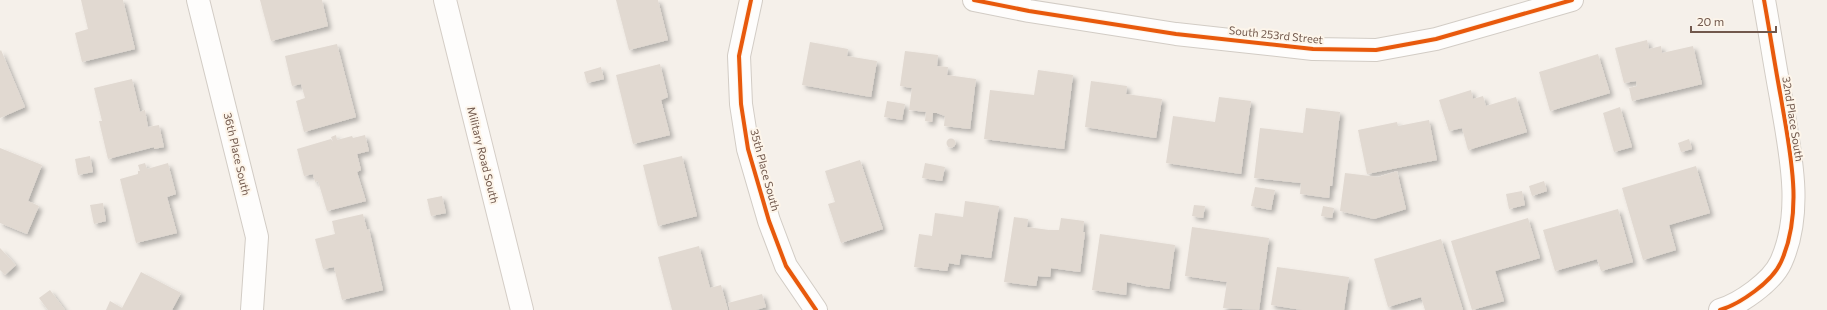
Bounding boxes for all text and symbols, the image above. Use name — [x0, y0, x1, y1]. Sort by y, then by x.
scale bar — [1691, 8, 1776, 34]
text: 20 m — [1697, 14, 1724, 28]
street label: South 253rd Street — [1228, 23, 1324, 46]
street label: 32nd Place South — [1780, 75, 1807, 162]
street label: Military Road South — [465, 105, 502, 205]
street label: 36th Place South — [222, 111, 253, 197]
street label: 35th Place South — [748, 127, 783, 212]

